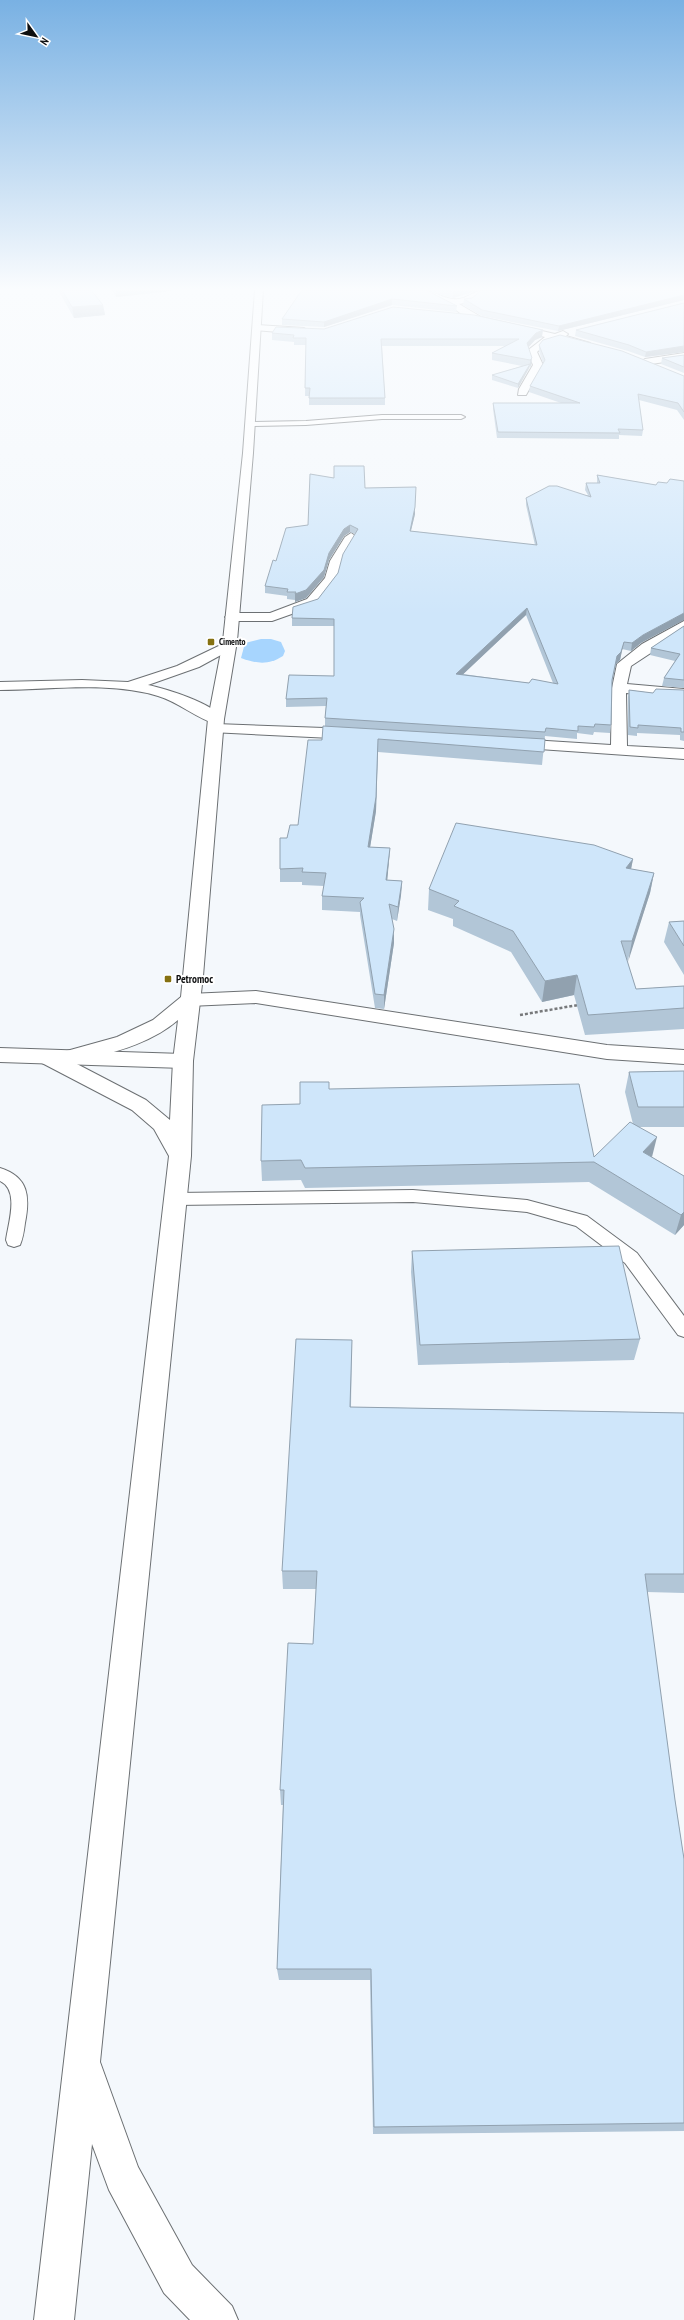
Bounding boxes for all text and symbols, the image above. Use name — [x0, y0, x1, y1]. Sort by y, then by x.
north arrow — [16, 16, 56, 56]
text: N — [37, 35, 52, 48]
place label: Cimento — [219, 636, 246, 647]
marker: Cimento — [206, 637, 216, 647]
place label: Petromoc — [176, 972, 213, 986]
marker: Petromoc — [163, 974, 173, 984]

